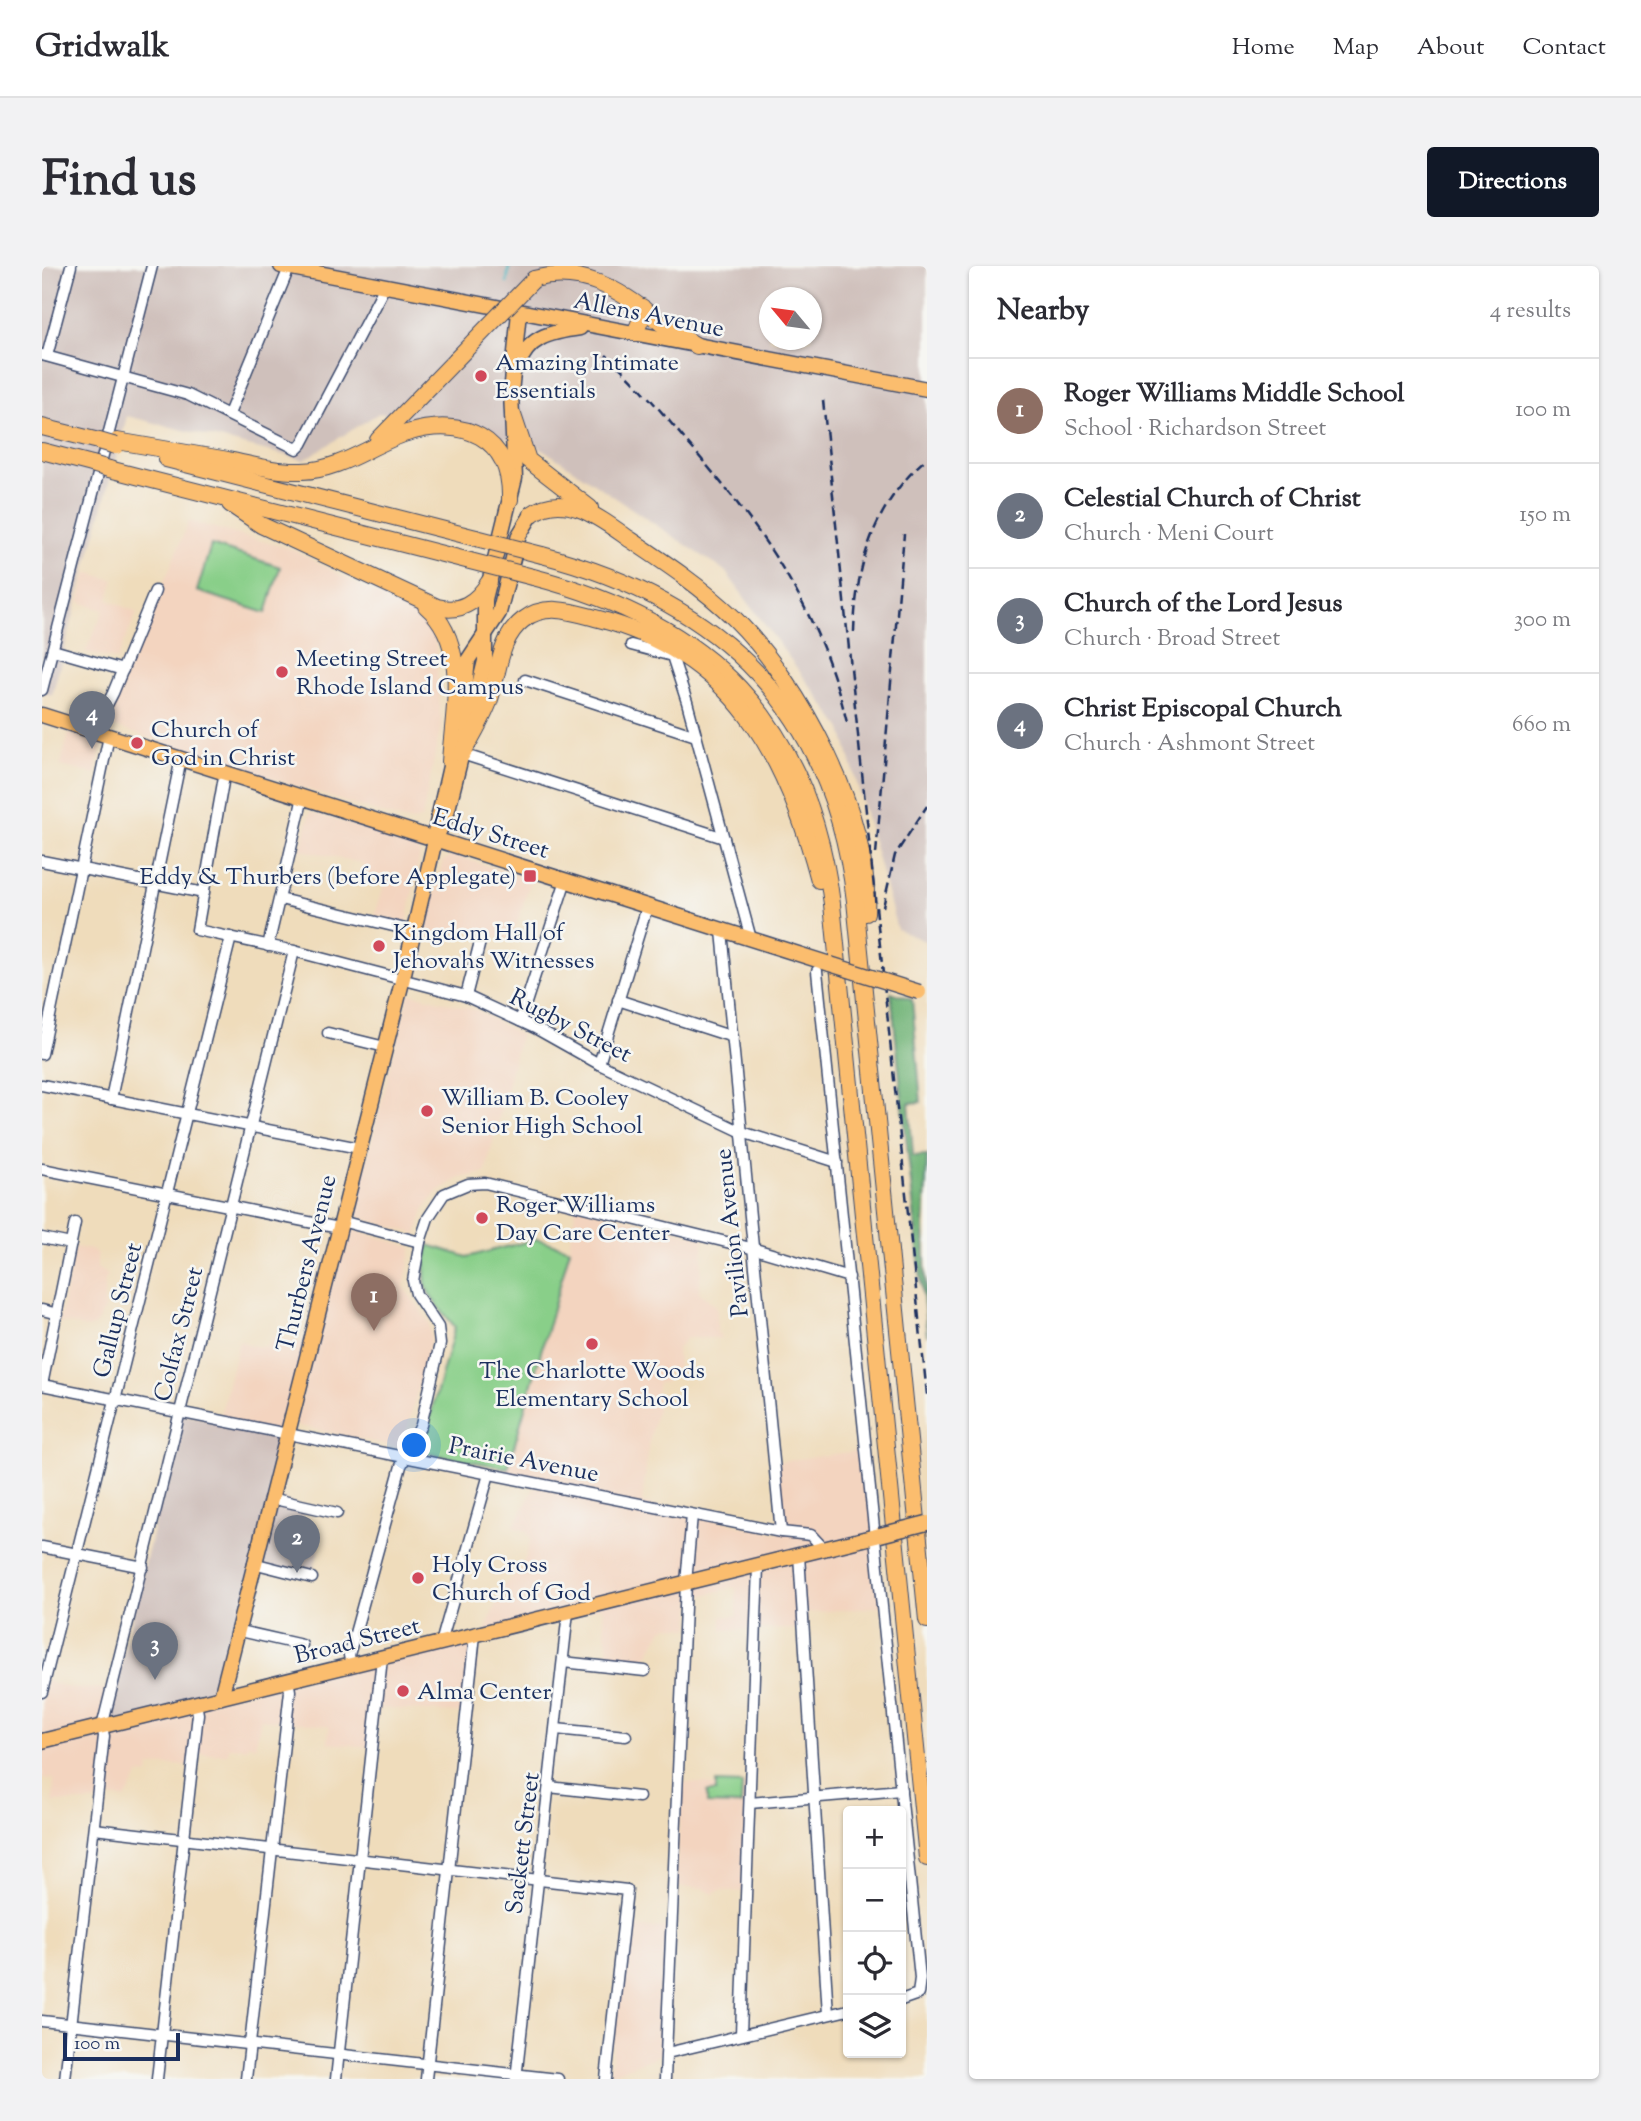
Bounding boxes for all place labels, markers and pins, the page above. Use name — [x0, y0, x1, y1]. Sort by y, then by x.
place label: Amazing Intimate Essentials — [495, 347, 679, 409]
marker: Amazing Intimate Essentials — [473, 368, 489, 384]
place label: Meeting Street Rhode Island Campus — [296, 643, 524, 705]
marker: Meeting Street Rhode Island Campus — [274, 664, 290, 680]
pin: 4 — [69, 691, 115, 749]
place label: Church of God in Christ — [151, 714, 295, 776]
marker: Church of God in Christ — [129, 735, 145, 751]
place label: Eddy & Thurbers (before Applegate) — [139, 861, 516, 895]
marker: Eddy & Thurbers (before Applegate) — [522, 868, 538, 884]
place label: Kingdom Hall of Jehovahs Witnesses — [391, 917, 594, 979]
marker: Kingdom Hall of Jehovahs Witnesses — [371, 938, 387, 954]
place label: William B. Cooley Senior High School — [441, 1082, 643, 1144]
marker: William B. Cooley Senior High School — [419, 1103, 435, 1119]
place label: Roger Williams Day Care Center — [496, 1189, 670, 1251]
marker: Roger Williams Day Care Center — [474, 1210, 490, 1226]
pin: 1 — [351, 1273, 397, 1331]
marker: The Charlotte Woods Elementary School — [584, 1336, 600, 1352]
place label: The Charlotte Woods Elementary School — [479, 1355, 705, 1417]
pin: 2 — [274, 1515, 320, 1573]
place label: Holy Cross Church of God — [432, 1549, 591, 1611]
marker: Holy Cross Church of God — [410, 1570, 426, 1586]
pin: 3 — [132, 1622, 178, 1680]
place label: Alma Center — [417, 1676, 551, 1710]
marker: Alma Center — [395, 1683, 411, 1699]

